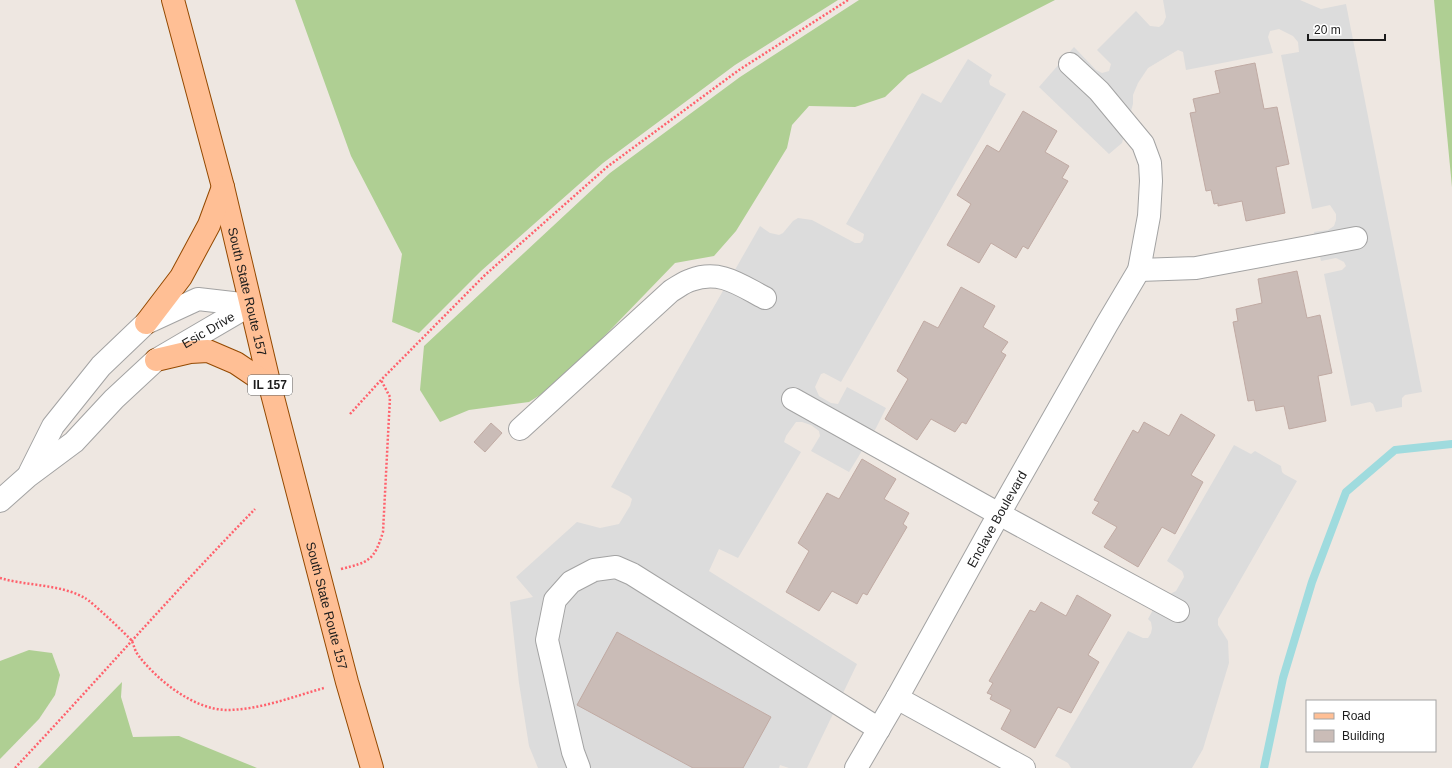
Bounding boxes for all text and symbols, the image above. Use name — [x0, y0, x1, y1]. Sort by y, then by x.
scale bar — [1308, 16, 1385, 42]
text: 20 m — [1314, 23, 1341, 37]
street label: South State Route 157 — [225, 226, 270, 357]
street label: Esic Drive — [179, 308, 237, 351]
road number: IL 157 — [248, 375, 292, 395]
street label: Enclave Boulevard — [963, 468, 1030, 570]
street label: South State Route 157 — [303, 540, 351, 671]
legend — [1306, 700, 1436, 752]
text: Road — [1342, 709, 1371, 723]
text: Building — [1342, 729, 1385, 743]

